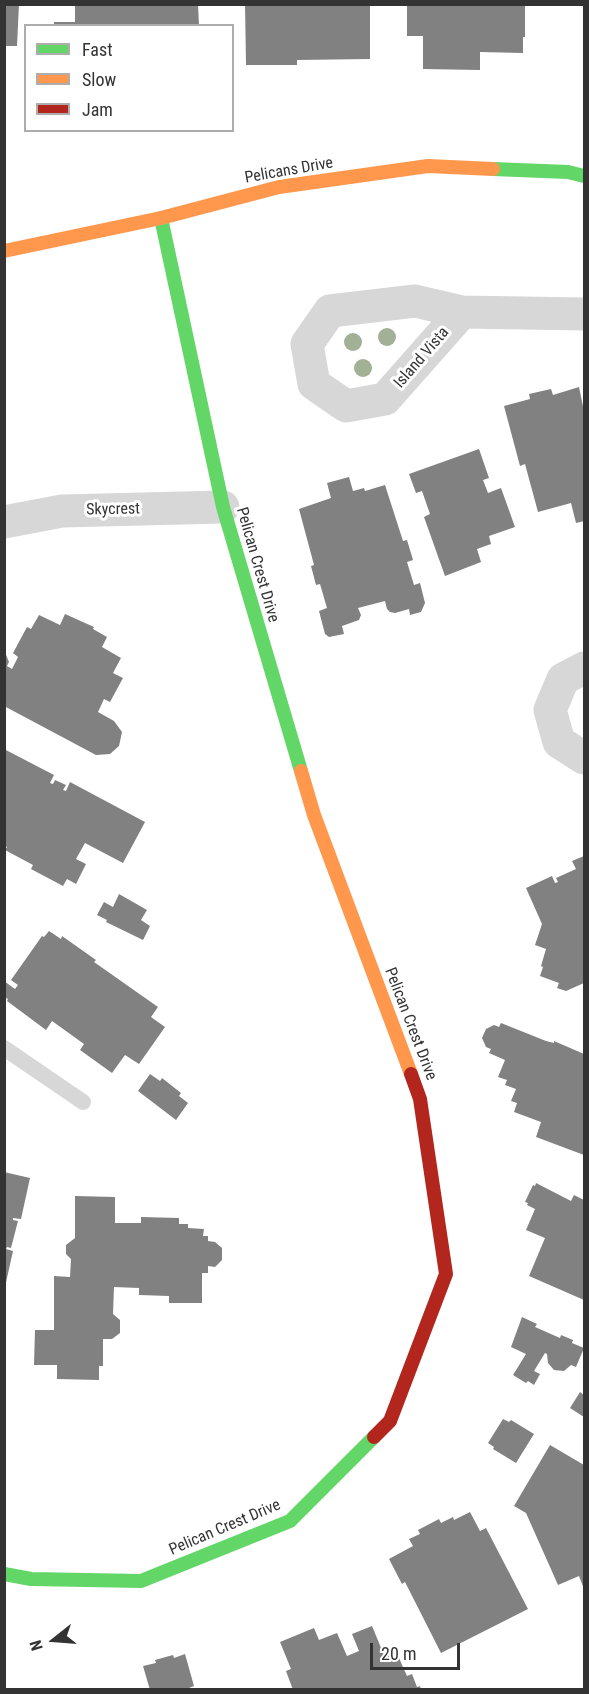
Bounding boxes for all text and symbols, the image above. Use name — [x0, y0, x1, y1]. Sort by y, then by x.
legend — [24, 24, 234, 132]
text: Fast — [82, 39, 113, 60]
text: Slow — [82, 69, 116, 90]
text: Jam — [82, 99, 113, 120]
street label: Pelicans Drive — [243, 154, 335, 188]
street label: Island Vista — [390, 324, 454, 392]
street label: Skycrest — [86, 500, 140, 520]
street label: Pelican Crest Drive — [231, 505, 283, 625]
street label: Pelican Crest Drive — [380, 965, 440, 1083]
street label: Pelican Crest Drive — [166, 1496, 284, 1560]
north arrow — [24, 1610, 84, 1670]
scale bar — [373, 1631, 463, 1669]
text: N — [26, 1638, 47, 1653]
text: 20 m — [381, 1643, 416, 1664]

